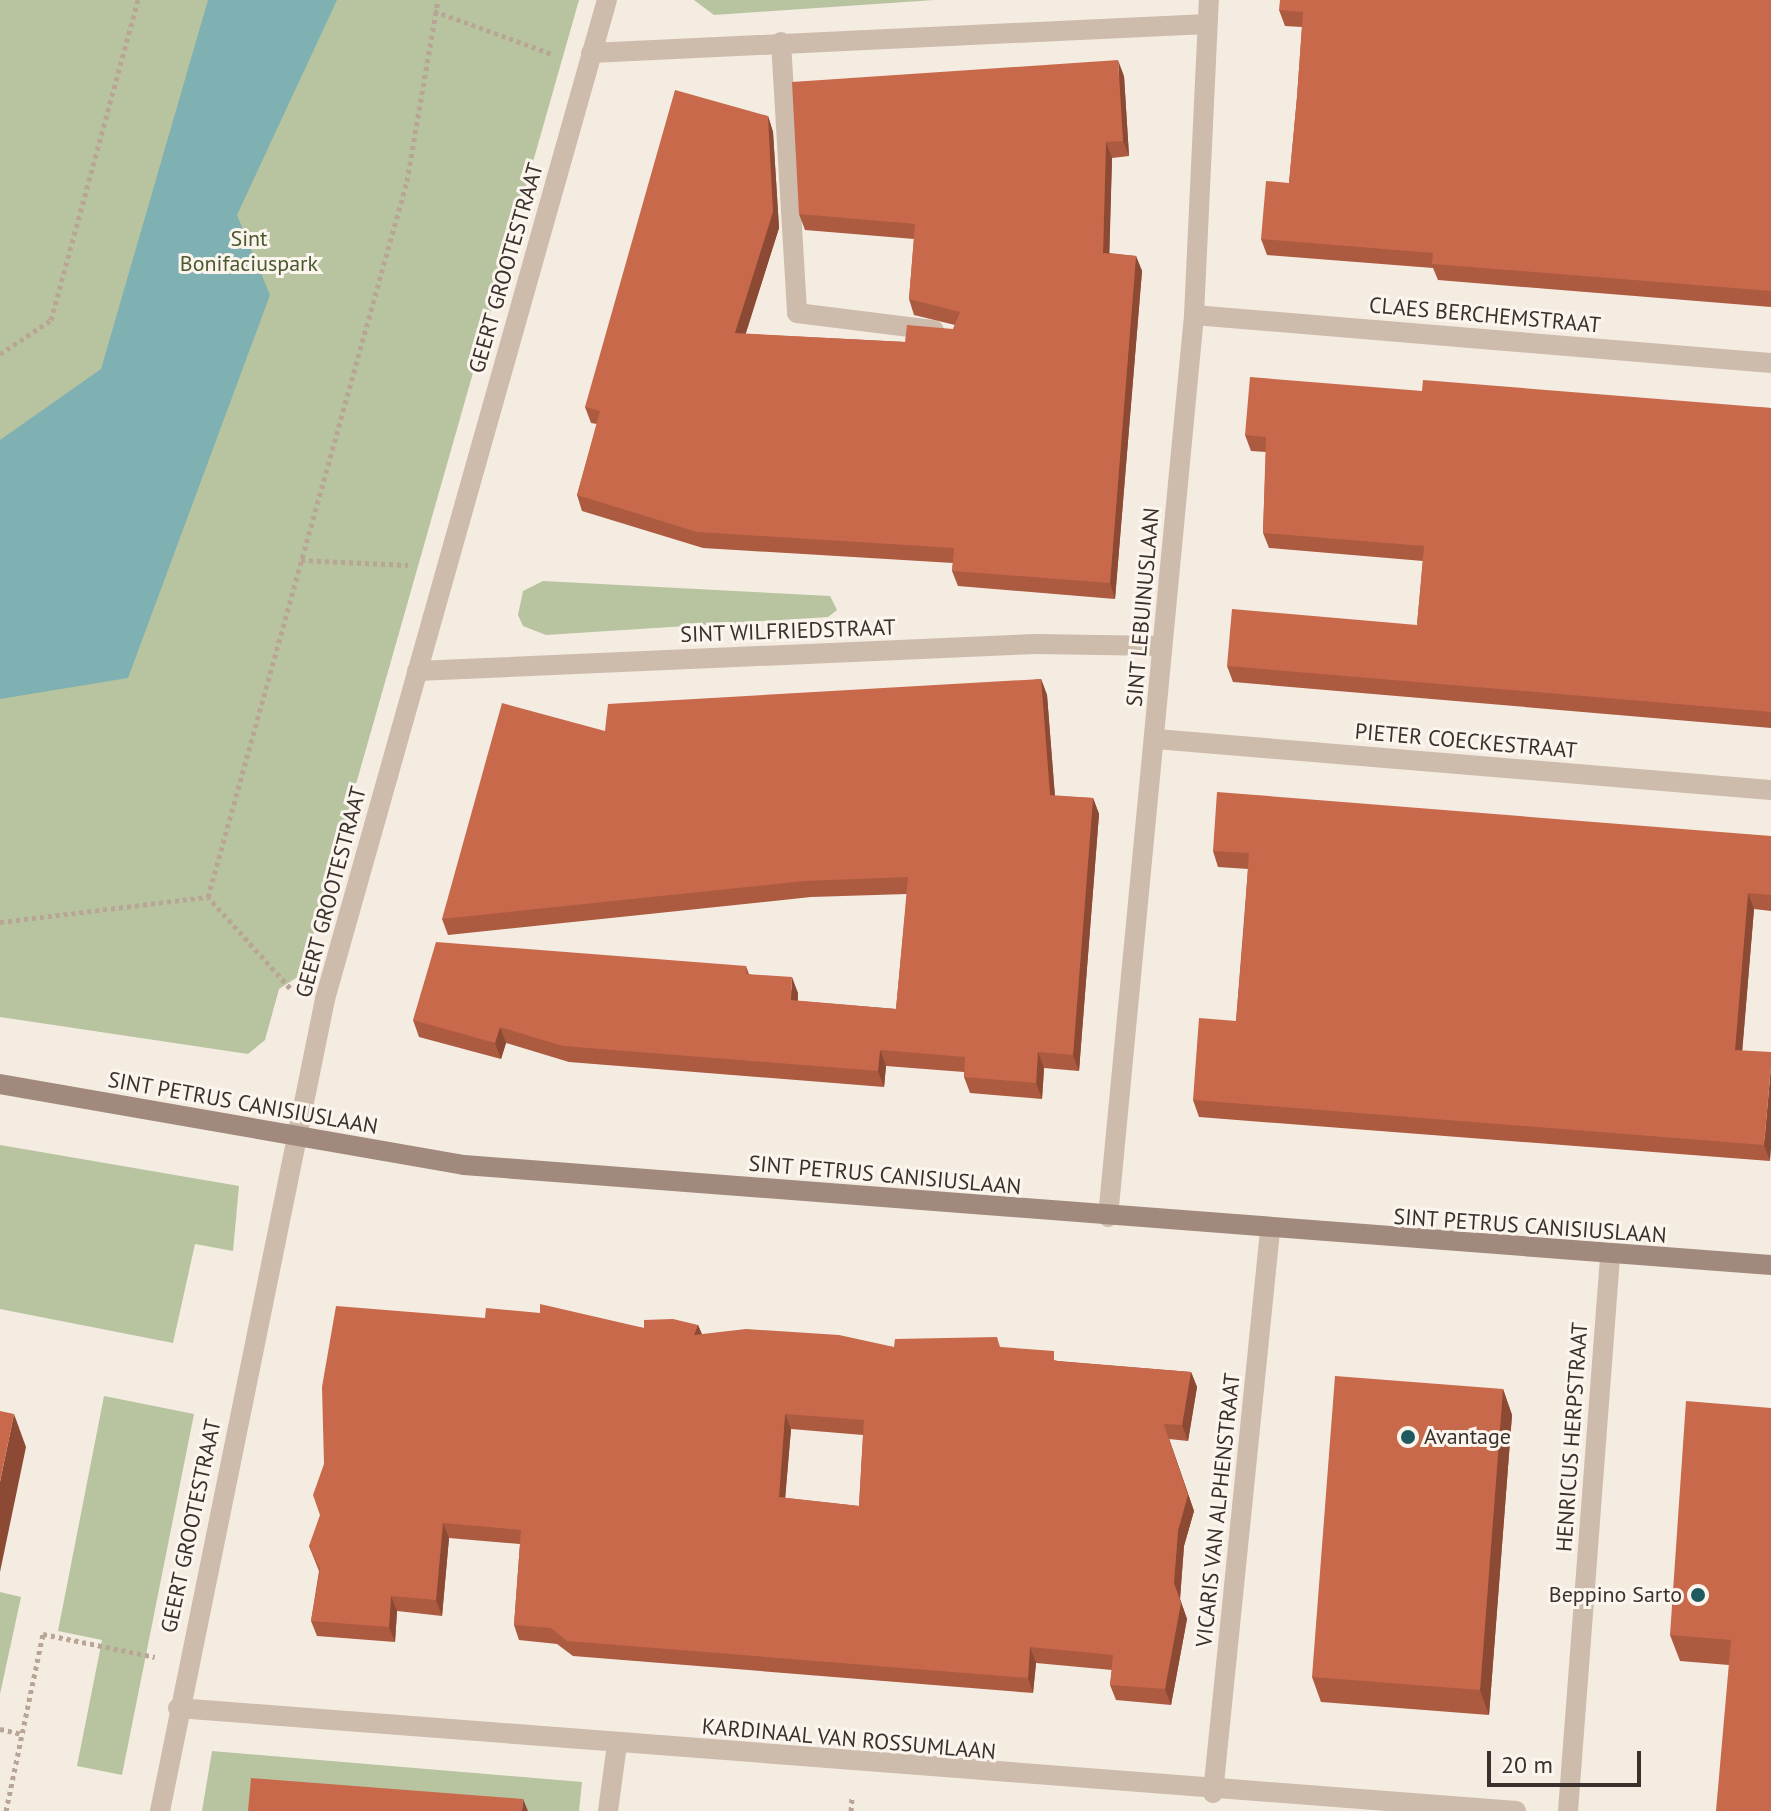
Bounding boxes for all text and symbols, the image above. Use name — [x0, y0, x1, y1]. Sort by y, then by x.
street label: GEERT GROOTESTRAAT — [463, 159, 549, 377]
park label: Sint Bonifaciuspark — [180, 225, 318, 276]
street label: CLAES BERCHEMSTRAAT — [1368, 292, 1602, 338]
street label: SINT LEBUINUSLAAN — [1121, 506, 1165, 708]
street label: SINT WILFRIEDSTRAAT — [679, 614, 897, 648]
street label: PIETER COECKESTRAAT — [1354, 718, 1578, 764]
street label: GEERT GROOTESTRAAT — [290, 783, 372, 1001]
street label: SINT PETRUS CANISIUSLAAN — [106, 1066, 380, 1140]
street label: SINT PETRUS CANISIUSLAAN — [747, 1150, 1023, 1200]
street label: SINT PETRUS CANISIUSLAAN — [1392, 1203, 1668, 1249]
street label: HENRICUS HERPSTRAAT — [1551, 1321, 1593, 1553]
street label: VICARIS VAN ALPHENSTRAAT — [1190, 1371, 1246, 1649]
street label: GEERT GROOTESTRAAT — [155, 1416, 227, 1636]
place label: Avantage — [1424, 1424, 1511, 1450]
marker: Avantage — [1399, 1428, 1417, 1446]
place label: Beppino Sarto — [1549, 1582, 1682, 1608]
marker: Beppino Sarto — [1689, 1586, 1707, 1604]
street label: KARDINAAL VAN ROSSUMLAAN — [700, 1713, 998, 1765]
scale bar — [1491, 1735, 1645, 1785]
text: 20 m — [1501, 1749, 1553, 1780]

